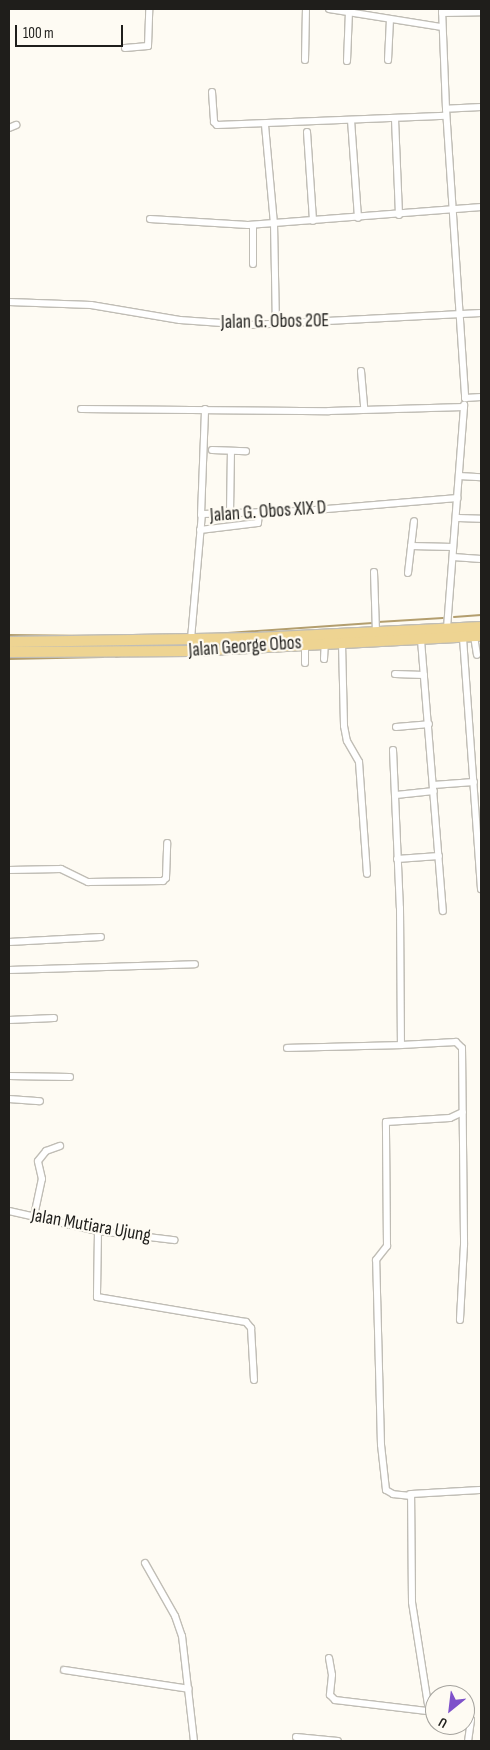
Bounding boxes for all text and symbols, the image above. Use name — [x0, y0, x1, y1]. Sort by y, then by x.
scale bar — [18, 15, 125, 47]
text: 100 m — [23, 24, 54, 43]
street label: Jalan G. Obos 20E — [221, 310, 329, 334]
street label: Jalan G. Obos XIX D — [209, 497, 327, 527]
street label: Jalan George Obos — [188, 632, 302, 662]
street label: Jalan Mutiara Ujung — [29, 1204, 153, 1248]
north arrow — [425, 1685, 475, 1735]
text: U — [436, 1713, 450, 1732]

